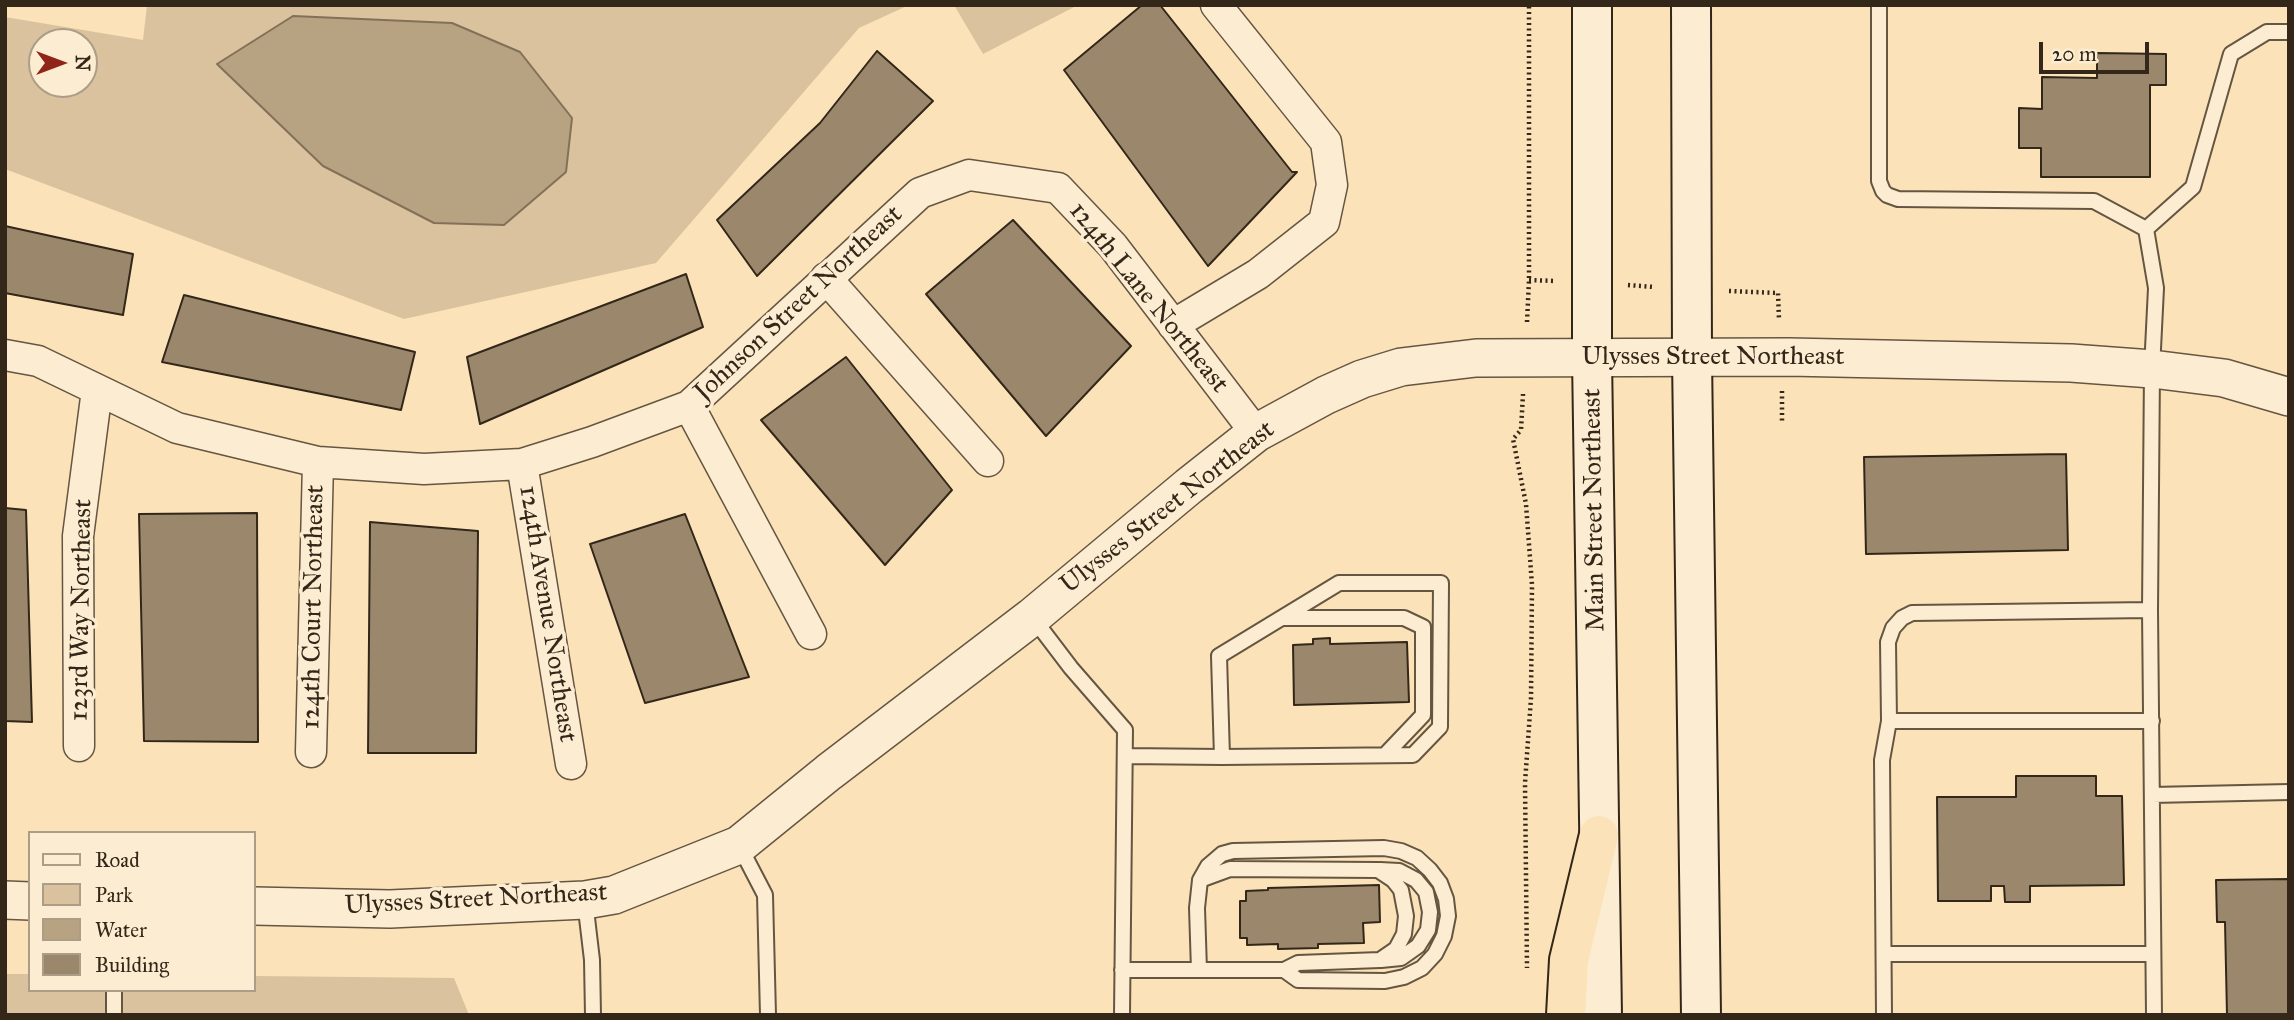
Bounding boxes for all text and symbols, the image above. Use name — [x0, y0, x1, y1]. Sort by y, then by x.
north arrow — [28, 28, 98, 98]
scale bar — [2042, 28, 2152, 72]
text: 20 m — [2052, 41, 2097, 67]
text: N — [71, 55, 94, 71]
street label: 124th Lane Northeast — [1062, 196, 1234, 400]
street label: Johnson Street Northeast — [689, 200, 909, 408]
street label: Ulysses Street Northeast — [1581, 342, 1845, 374]
street label: Main Street Northeast — [1577, 388, 1613, 632]
street label: Ulysses Street Northeast — [1055, 415, 1281, 601]
street label: 124th Court Northeast — [296, 484, 332, 730]
street label: 124th Avenue Northeast — [511, 484, 583, 744]
street label: 123rd Way Northeast — [64, 499, 100, 721]
legend — [28, 831, 256, 992]
text: Road — [95, 847, 140, 873]
street label: Ulysses Street Northeast — [344, 878, 608, 922]
text: Park — [95, 882, 133, 908]
text: Water — [95, 917, 147, 943]
text: Building — [95, 952, 169, 978]

